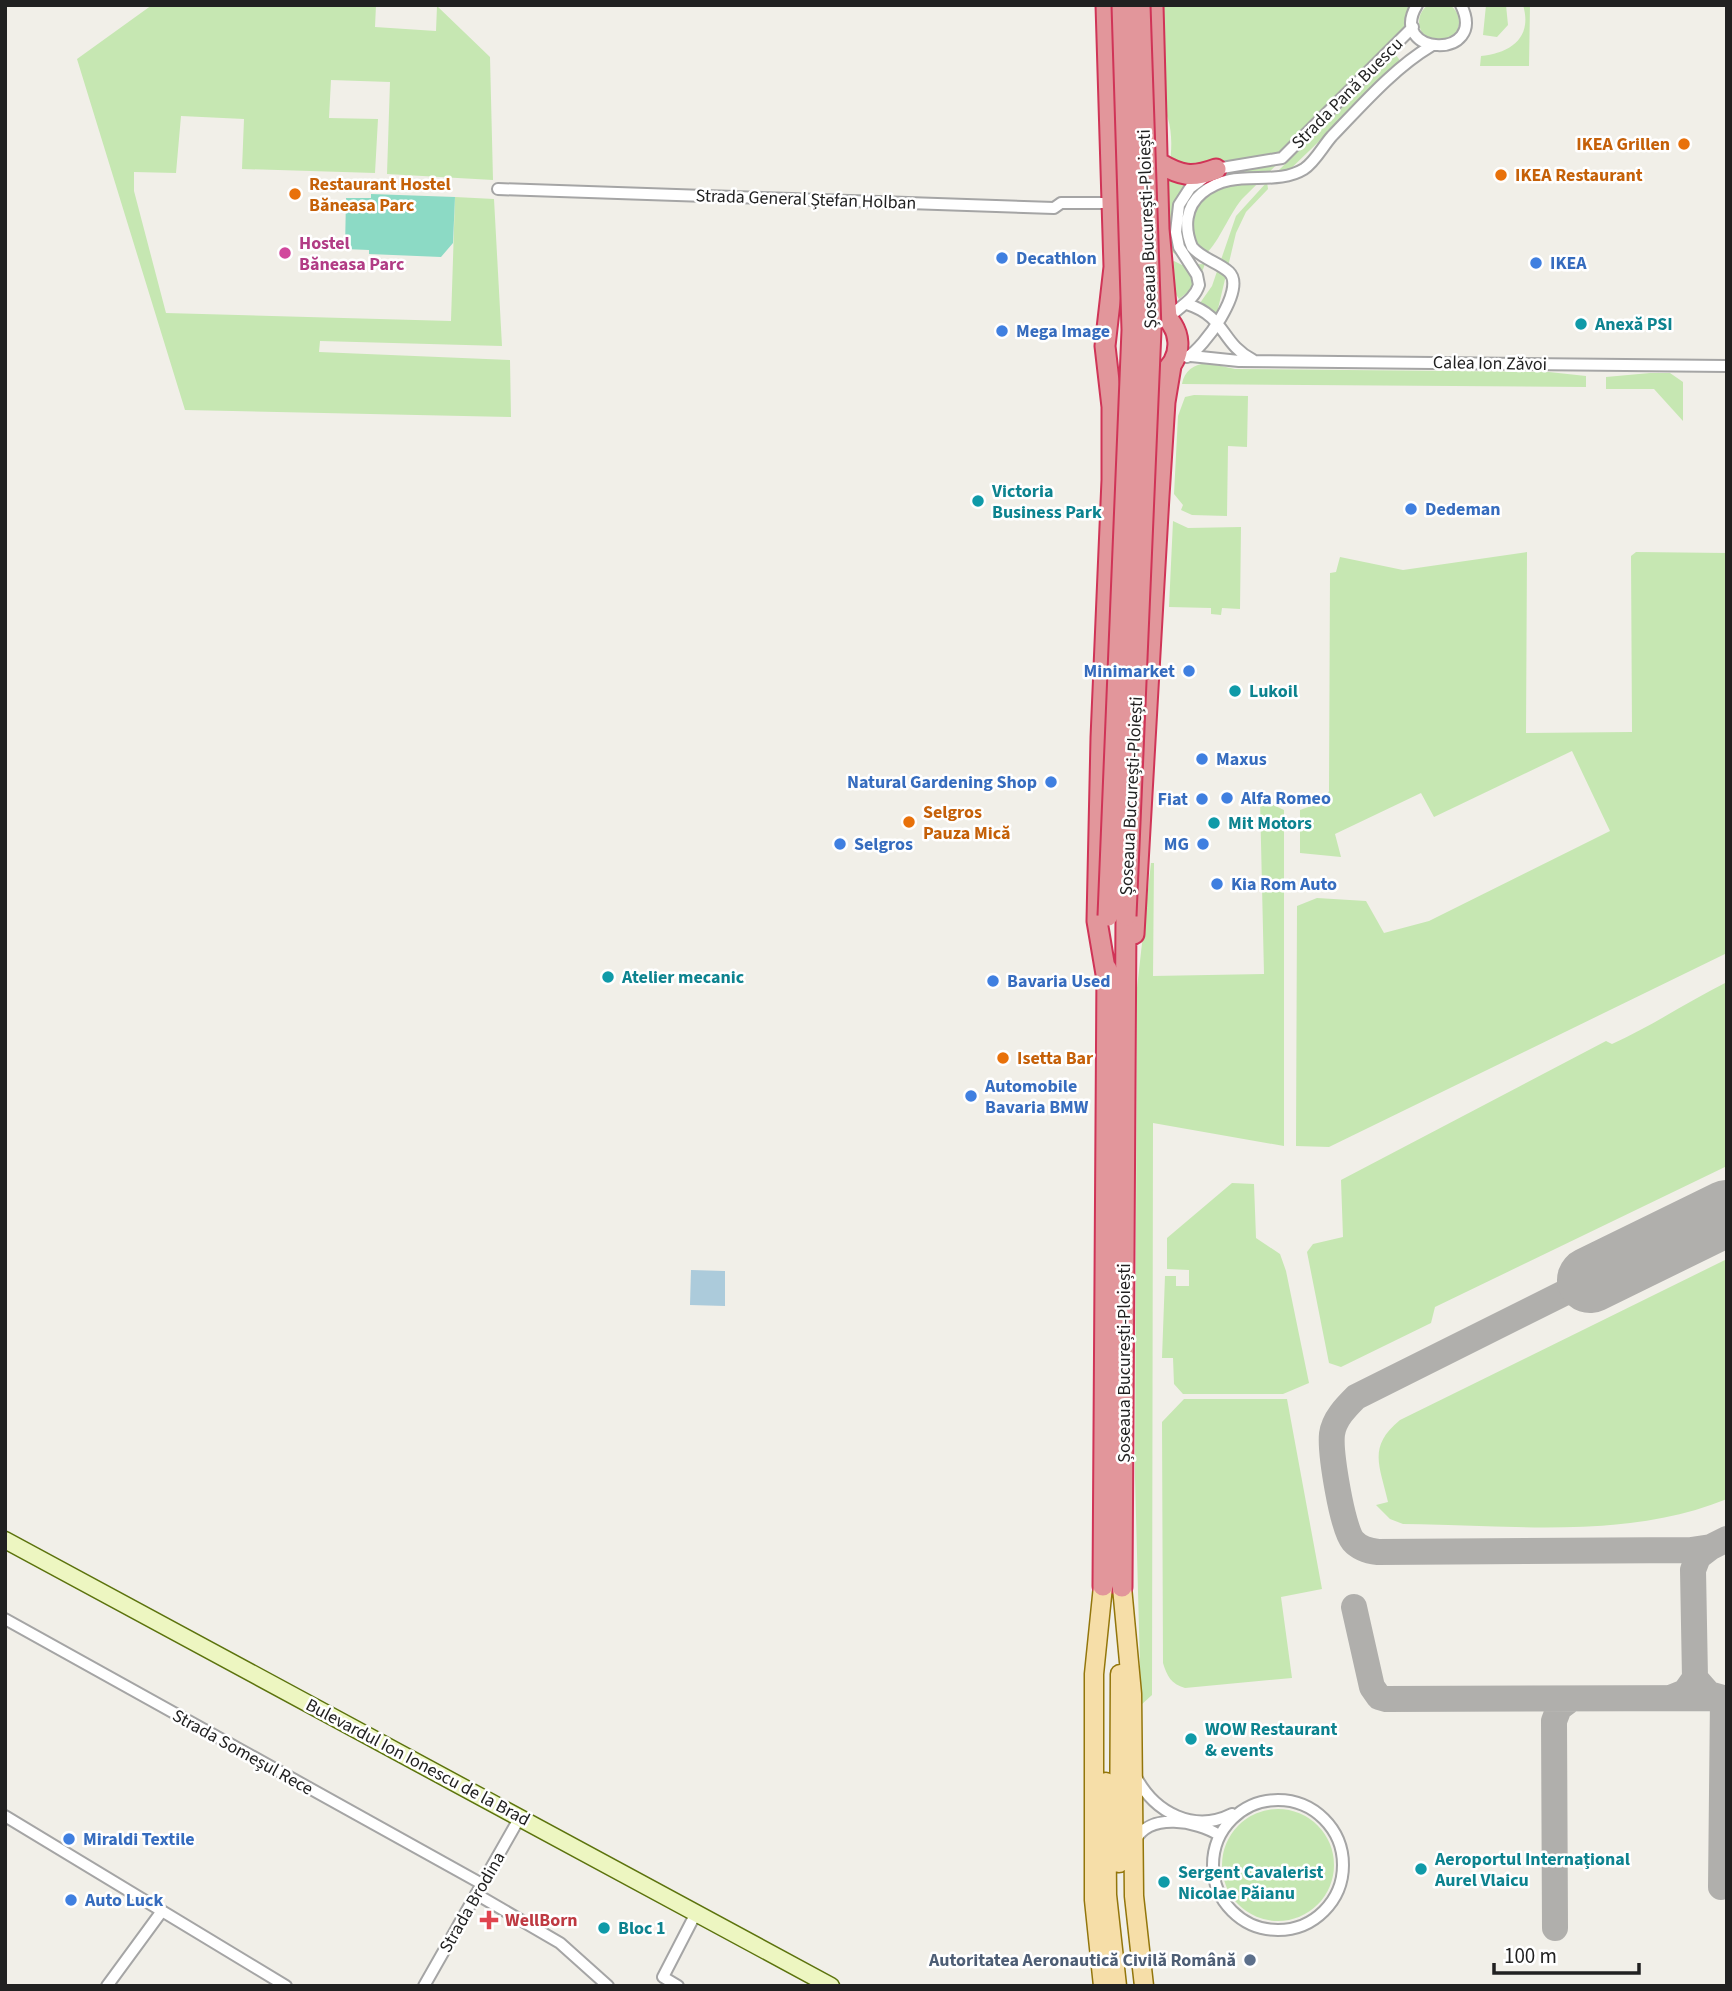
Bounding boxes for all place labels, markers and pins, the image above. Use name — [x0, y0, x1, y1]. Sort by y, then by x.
place label: IKEA Grillen — [1576, 132, 1670, 157]
marker: IKEA Grillen — [1676, 136, 1692, 152]
place label: IKEA Restaurant — [1515, 163, 1643, 188]
marker: IKEA Restaurant — [1493, 167, 1509, 183]
place label: Restaurant Hostel Băneasa Parc — [309, 172, 451, 218]
marker: Restaurant Hostel Băneasa Parc — [287, 186, 303, 202]
place label: Hostel Băneasa Parc — [299, 231, 405, 277]
marker: Hostel Băneasa Parc — [277, 245, 293, 261]
place label: Decathlon — [1016, 246, 1097, 271]
marker: Decathlon — [994, 250, 1010, 266]
place label: IKEA — [1550, 251, 1587, 276]
marker: IKEA — [1528, 255, 1544, 271]
place label: Anexă PSI — [1594, 312, 1673, 337]
marker: Anexă PSI — [1573, 316, 1589, 332]
place label: Mega Image — [1016, 319, 1110, 344]
marker: Mega Image — [994, 323, 1010, 339]
place label: Victoria Business Park — [991, 479, 1102, 525]
marker: Victoria Business Park — [970, 493, 986, 509]
place label: Dedeman — [1425, 497, 1501, 522]
marker: Dedeman — [1403, 501, 1419, 517]
place label: Minimarket — [1084, 659, 1175, 684]
marker: Minimarket — [1181, 663, 1197, 679]
place label: Lukoil — [1249, 679, 1298, 704]
marker: Lukoil — [1227, 683, 1243, 699]
place label: Maxus — [1216, 747, 1267, 772]
marker: Maxus — [1194, 751, 1210, 767]
place label: Natural Gardening Shop — [847, 770, 1037, 795]
marker: Natural Gardening Shop — [1043, 774, 1059, 790]
place label: Alfa Romeo — [1240, 786, 1331, 811]
place label: Fiat — [1158, 787, 1188, 812]
marker: Alfa Romeo — [1219, 790, 1235, 806]
marker: Fiat — [1194, 791, 1210, 807]
place label: Selgros Pauza Mică — [923, 800, 1010, 846]
place label: Mit Motors — [1228, 811, 1312, 836]
marker: Selgros Pauza Mică — [901, 814, 917, 830]
marker: Mit Motors — [1206, 815, 1222, 831]
place label: Selgros — [854, 832, 913, 857]
place label: MG — [1164, 832, 1189, 857]
marker: Selgros — [832, 836, 848, 852]
marker: MG — [1195, 836, 1211, 852]
place label: Kia Rom Auto — [1231, 872, 1337, 897]
marker: Kia Rom Auto — [1209, 876, 1225, 892]
place label: Atelier mecanic — [621, 965, 745, 990]
marker: Atelier mecanic — [600, 969, 616, 985]
place label: Bavaria Used — [1007, 969, 1111, 994]
marker: Bavaria Used — [985, 973, 1001, 989]
place label: Isetta Bar — [1017, 1046, 1094, 1071]
marker: Isetta Bar — [995, 1050, 1011, 1066]
place label: Automobile Bavaria BMW — [984, 1074, 1089, 1120]
marker: Automobile Bavaria BMW — [963, 1088, 979, 1104]
place label: WOW Restaurant & events — [1205, 1717, 1338, 1763]
marker: WOW Restaurant & events — [1183, 1731, 1199, 1747]
place label: Miraldi Textile — [83, 1827, 195, 1852]
marker: Miraldi Textile — [61, 1831, 77, 1847]
place label: Aeroportul Internațional Aurel Vlaicu — [1434, 1847, 1630, 1893]
place label: Sergent Cavalerist Nicolae Păianu — [1178, 1860, 1323, 1906]
marker: Aeroportul Internațional Aurel Vlaicu — [1413, 1861, 1429, 1877]
marker: Sergent Cavalerist Nicolae Păianu — [1156, 1874, 1172, 1890]
place label: Auto Luck — [84, 1888, 163, 1913]
marker: Auto Luck — [63, 1892, 79, 1908]
place label: WellBorn — [505, 1908, 578, 1933]
marker: WellBorn — [479, 1910, 499, 1930]
place label: Bloc 1 — [618, 1916, 666, 1941]
marker: Bloc 1 — [596, 1920, 612, 1936]
place label: Autoritatea Aeronautică Civilă Română — [928, 1948, 1236, 1973]
marker: Autoritatea Aeronautică Civilă Română — [1242, 1952, 1258, 1968]

